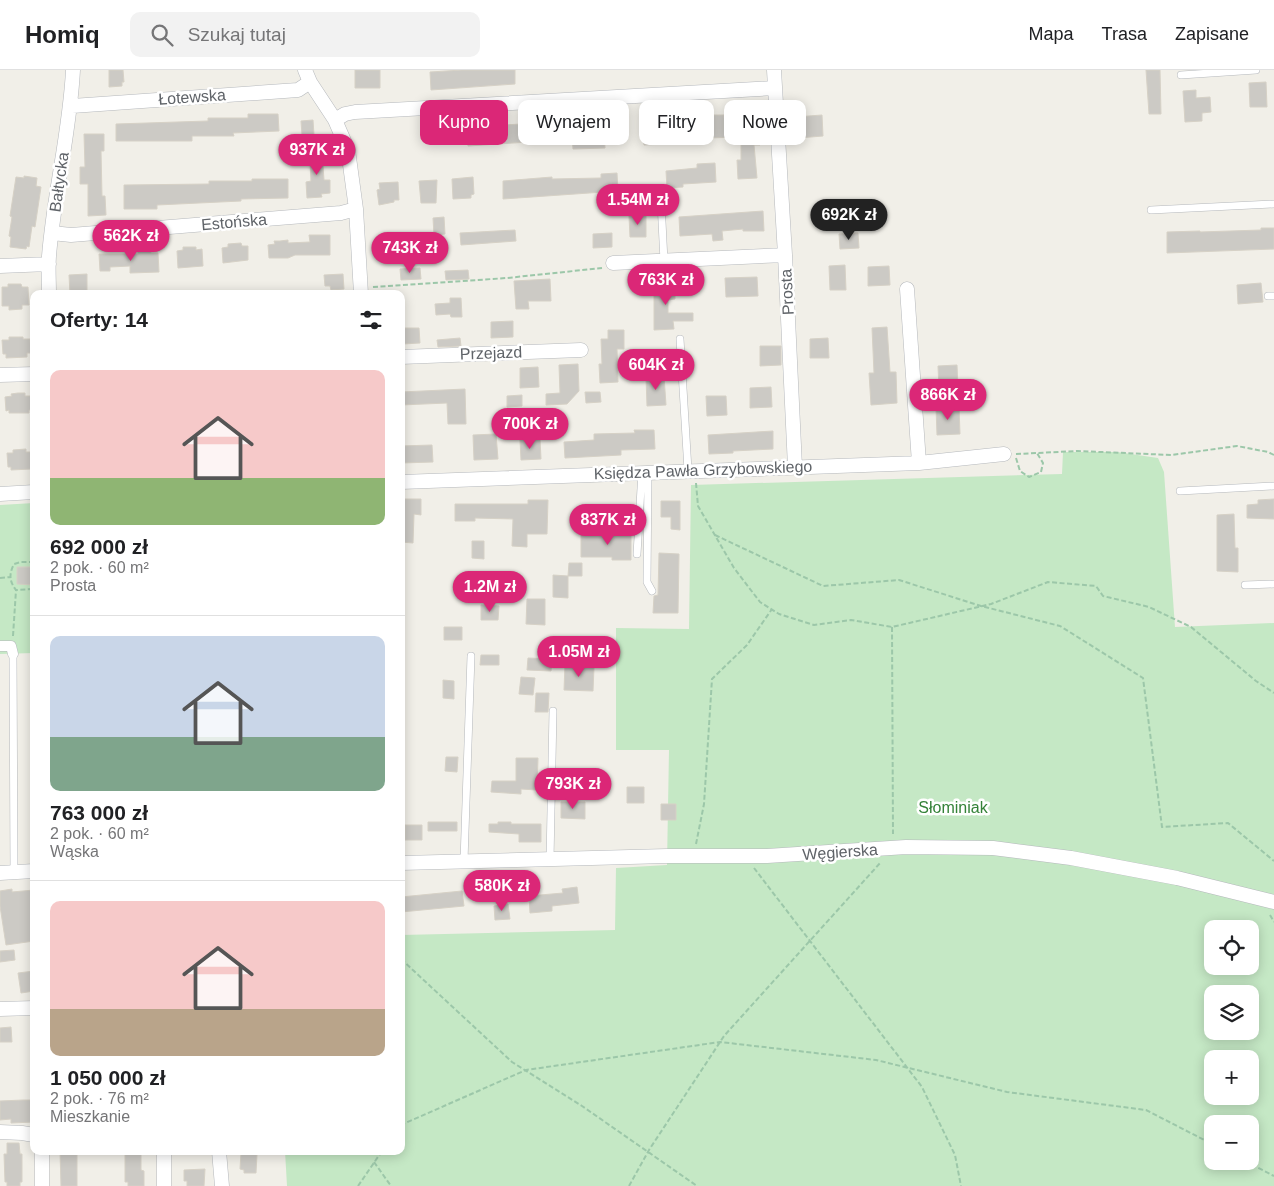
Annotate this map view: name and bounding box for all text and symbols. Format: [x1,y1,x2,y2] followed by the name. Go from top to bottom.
[130,12,480,57] search box
[25,21,100,48] text: Homiq
[148,21,176,49] icon: search
[188,24,286,45] text: Szukaj tutaj
[1029,24,1074,44] text: Mapa
[1102,24,1147,44] text: Trasa
[1175,24,1249,44] text: Zapisane
[158,86,226,108] street label: Łotewska
[420,100,508,145] chip: Kupno
[518,100,629,145] chip: Wynajem
[639,100,714,145] chip: Filtry
[724,100,806,145] chip: Nowe
[271,134,363,176] pin: 937K zł
[289,141,345,158] text: 937K zł
[46,151,72,213] street label: Bałtycka
[586,184,690,226] pin: 1.54M zł
[607,191,669,208] text: 1.54M zł
[803,198,895,241] pin: 692K zł
[821,206,877,223] text: 692K zł
[200,211,268,233] street label: Estońska
[85,220,177,262] pin: 562K zł
[103,227,159,244] text: 562K zł
[364,232,456,274] pin: 743K zł
[382,239,438,256] text: 743K zł
[620,264,712,306] pin: 763K zł
[777,268,797,316] street label: Prosta
[638,271,694,288] text: 763K zł
[357,306,385,334] icon: filters
[50,308,148,331] text: Oferty: 14
[460,343,522,363] street label: Przejazd
[610,348,702,391] pin: 604K zł
[628,356,684,373] text: 604K zł
[902,378,994,421] pin: 866K zł
[920,386,976,403] text: 866K zł
[173,403,263,493] icon: home
[484,408,576,450] pin: 700K zł
[502,415,558,432] text: 700K zł
[593,458,813,482] street label: Księdza Pawła Grzybowskiego
[562,504,654,546] pin: 837K zł
[580,511,636,528] text: 837K zł
[50,535,148,558] text: 692 000 zł
[50,559,149,576] text: 2 pok. · 60 m²
[444,570,536,613] pin: 1.2M zł
[50,577,96,594] text: Prosta
[464,578,516,595] text: 1.2M zł
[527,636,631,678] pin: 1.05M zł
[548,643,610,660] text: 1.05M zł
[173,668,263,758] icon: home
[527,768,619,810] pin: 793K zł
[545,775,601,792] text: 793K zł
[918,799,989,816] park label: Słominiak
[50,801,148,824] text: 763 000 zł
[50,825,149,842] text: 2 pok. · 60 m²
[802,841,878,863] street label: Węgierska
[50,843,99,860] text: Wąska
[456,870,548,912] pin: 580K zł
[474,877,530,894] text: 580K zł
[1204,920,1259,1170] map controls
[1204,920,1259,975] button: locate
[173,933,263,1023] icon: home
[1204,985,1259,1040] button: layers
[1204,1050,1259,1105] button: +
[50,1066,166,1089] text: 1 050 000 zł
[50,1090,149,1107] text: 2 pok. · 76 m²
[50,1108,130,1125] text: Mieszkanie
[1204,1115,1259,1170] button: −

